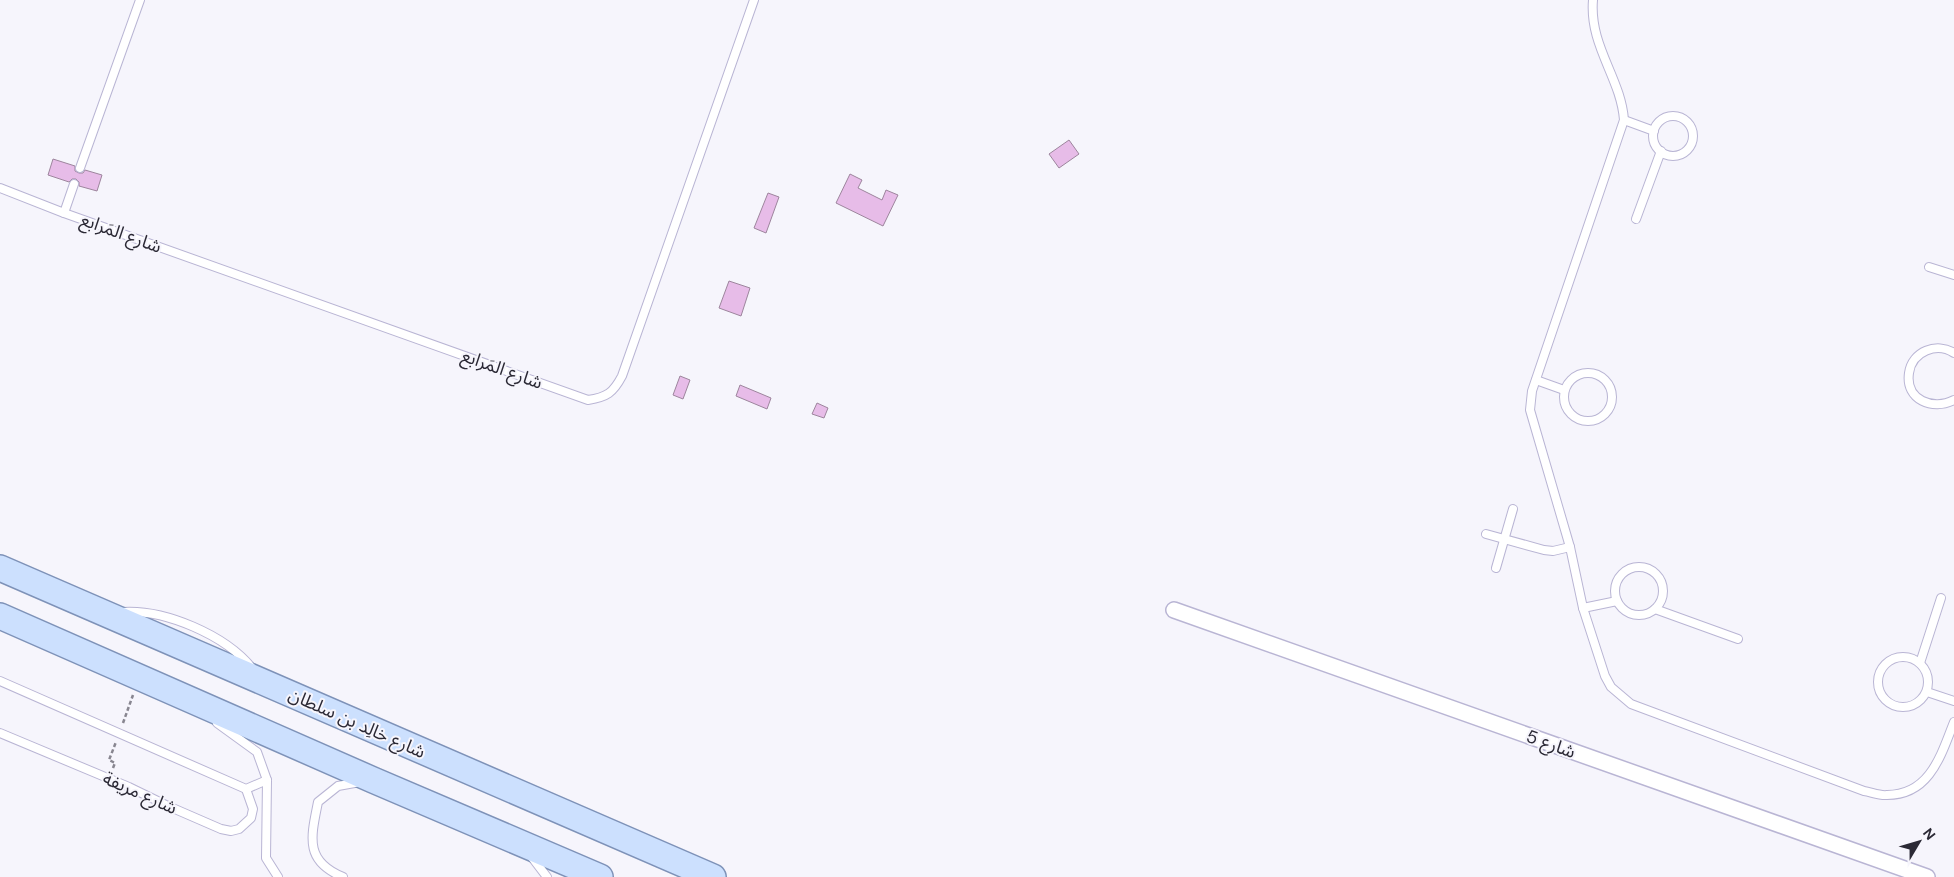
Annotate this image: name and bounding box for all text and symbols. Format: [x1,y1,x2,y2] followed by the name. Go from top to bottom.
[76,207,165,261] street label: شارع المَرابع
[457,343,546,397] street label: شارع المَرابع
[284,682,429,766] street label: شارع خالِد بن سلطان
[1522,724,1579,766] street label: شارع 5
[98,766,181,822] street label: شارع مريفة
[1894,817,1944,867] north arrow
[1919,824,1939,844] text: N

